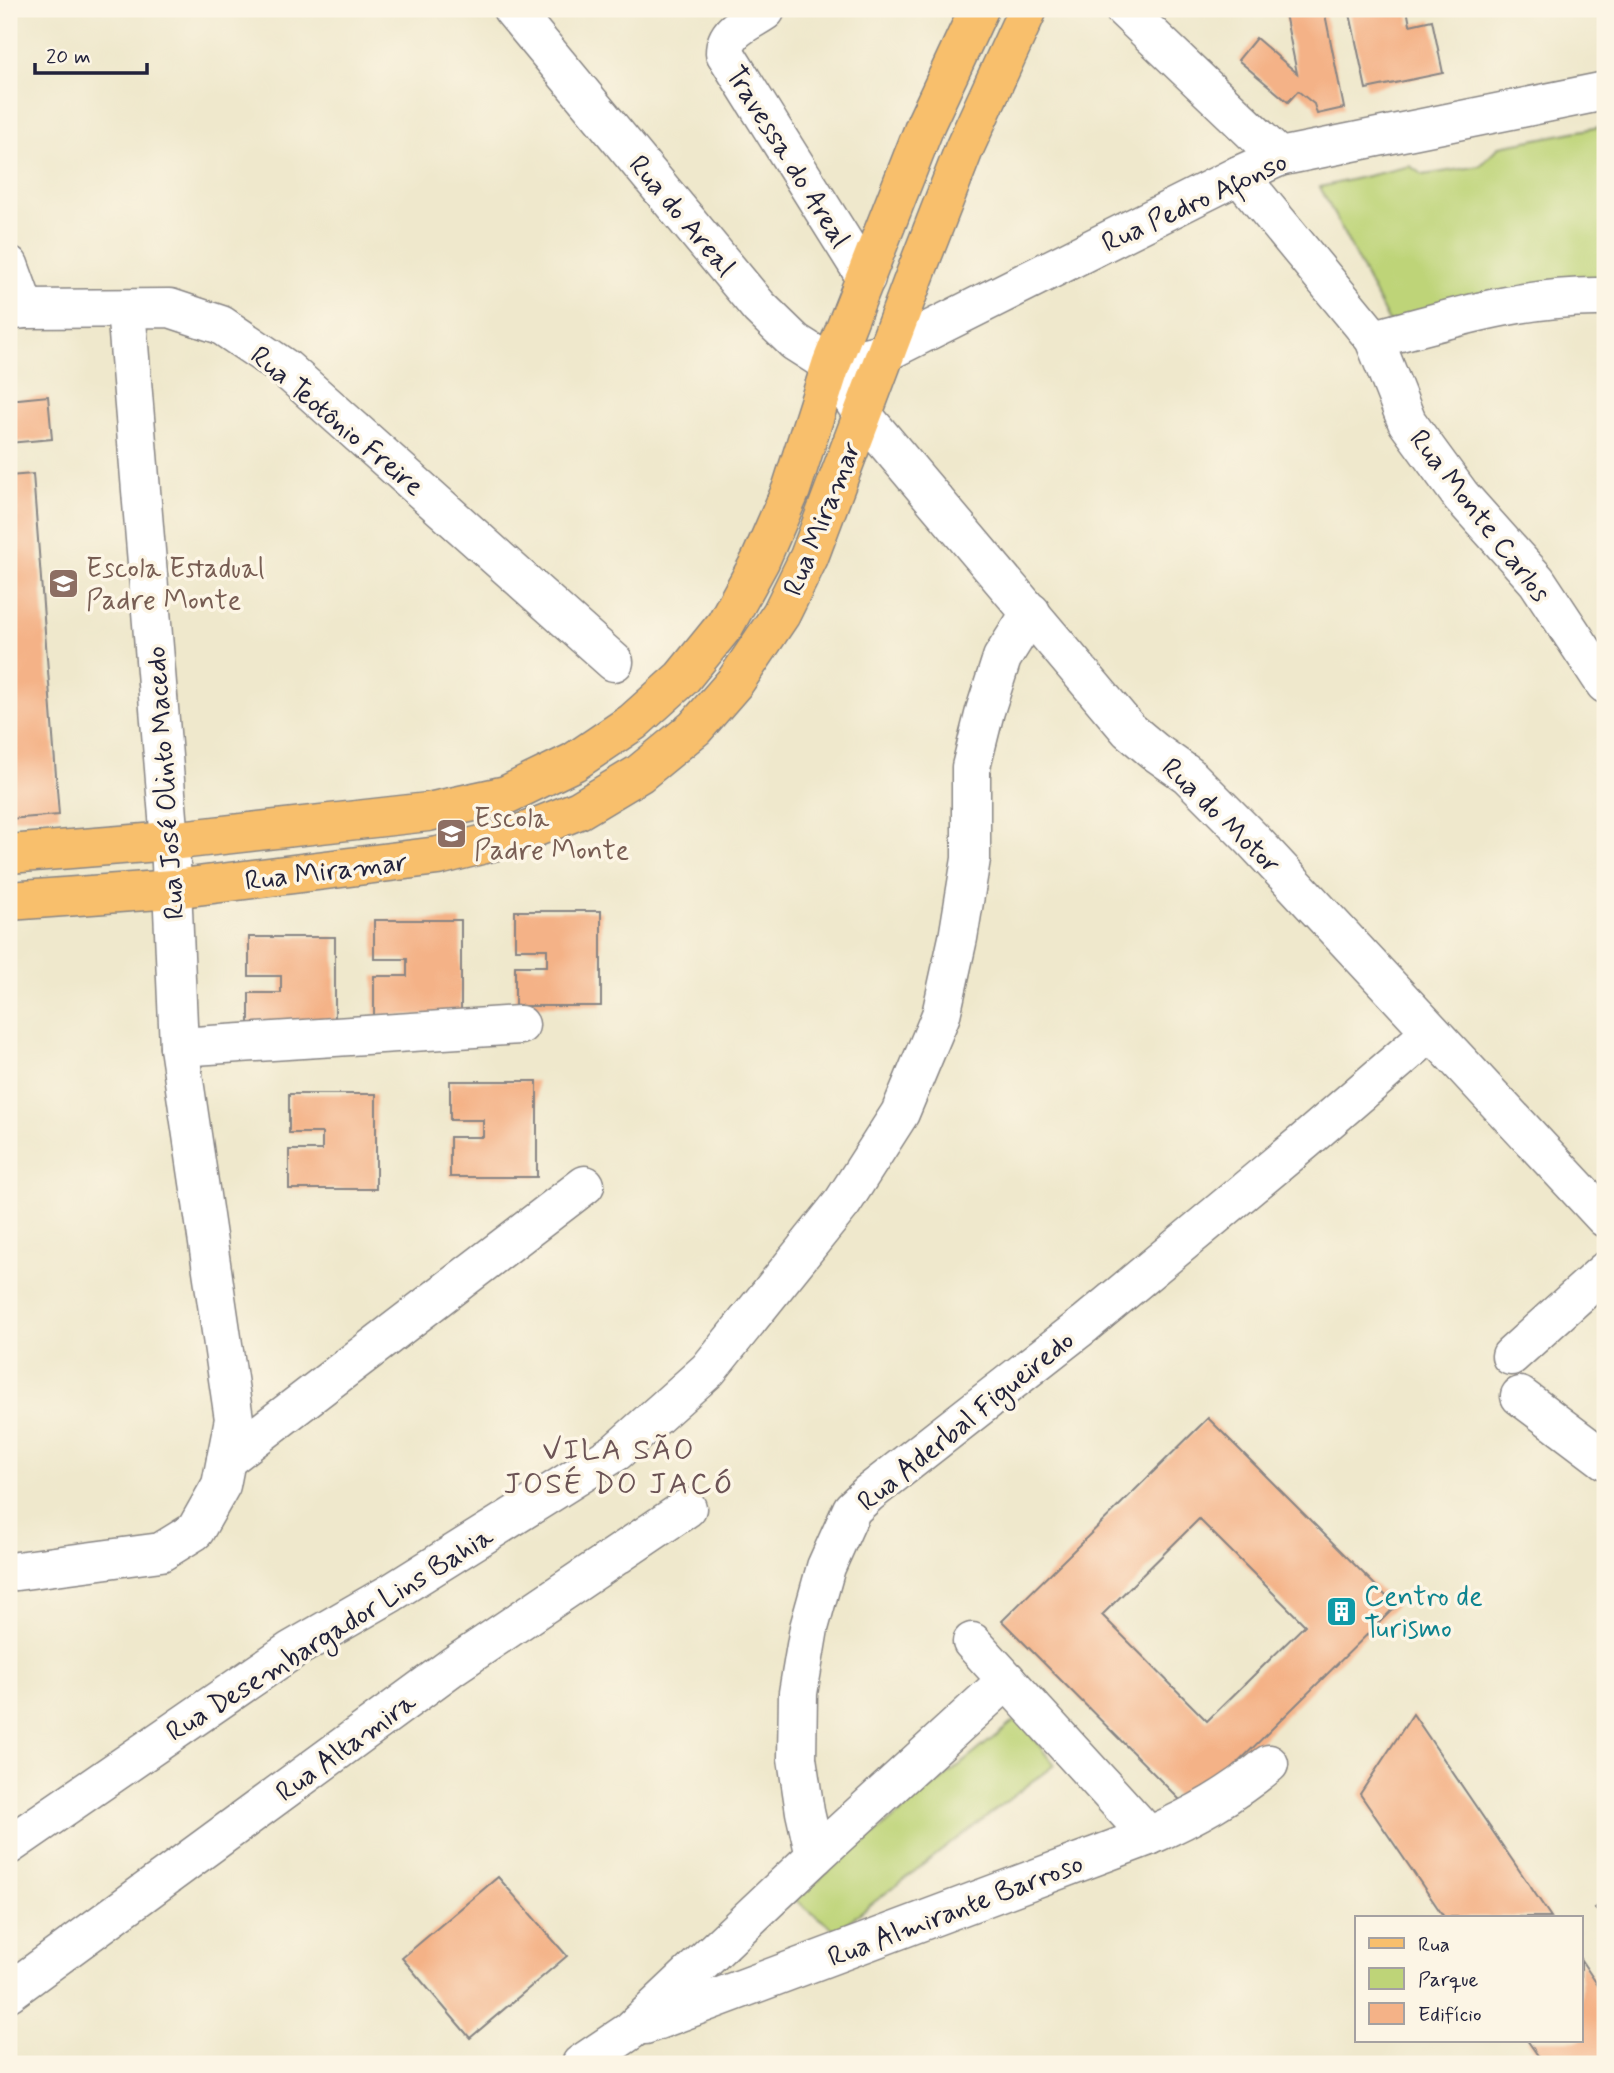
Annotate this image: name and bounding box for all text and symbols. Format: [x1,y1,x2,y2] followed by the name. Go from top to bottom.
[35,32,147,76] scale bar
[46,43,91,71] text: 20 m
[716,59,858,255] street label: Travessa do Areal
[1096,144,1295,264] street label: Rua Pedro Afonso
[619,148,743,285] street label: Rua do Areal
[242,338,431,506] street label: Rua Teotônio Freire
[1400,423,1558,610] street label: Rua Monte Carlos
[776,436,871,602] street label: Rua Miramar
[86,551,265,620] place label: Escola Estadual Padre Monte
[46,566,80,600] school or university icon: Escola Estadual Padre Monte
[138,645,195,921] street label: Rua José Olinto Macedo
[1153,751,1288,883] street label: Rua do Motor
[474,801,629,870] place label: Escola Padre Monte
[434,816,468,850] school or university icon: Escola Padre Monte
[243,844,410,901] street label: Rua Miramar
[850,1323,1084,1522] street label: Rua Aderbal Figueiredo
[504,1431,734,1504] district label: VILA SÃO JOSÉ DO JACÓ
[160,1519,502,1753] street label: Rua Desembargador Lins Bahia
[1364,1579,1483,1648] place label: Centro de Turismo
[1324,1594,1358,1628] building icon: Centro de Turismo
[269,1684,424,1811] street label: Rua Altamira
[823,1846,1089,1977] street label: Rua Almirante Barroso
[1355,1916,1582,2042] legend
[1418,1931,1450,1959] text: Rua
[1418,1966,1479,1994] text: Parque
[1418,2001,1482,2029] text: Edifício

